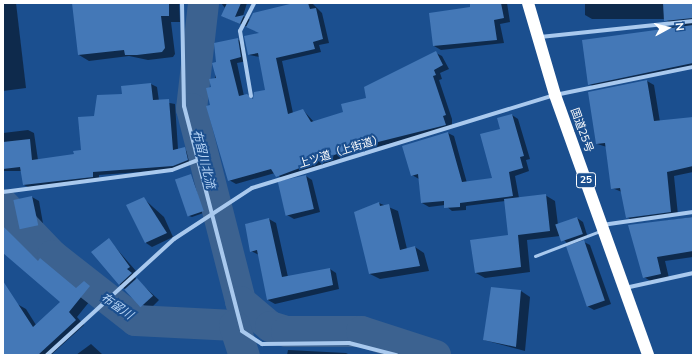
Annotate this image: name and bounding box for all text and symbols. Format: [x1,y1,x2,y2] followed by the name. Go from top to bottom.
[648,8,688,48] north arrow
[672,22,687,32] text: N
[568,106,596,154] street label: 国道25号
[190,128,218,190] water label: 布留川北流
[297,132,385,170] street label: 上ツ道（上街道）
[576,172,596,188] road number: 25
[98,290,136,322] water label: 布留川

